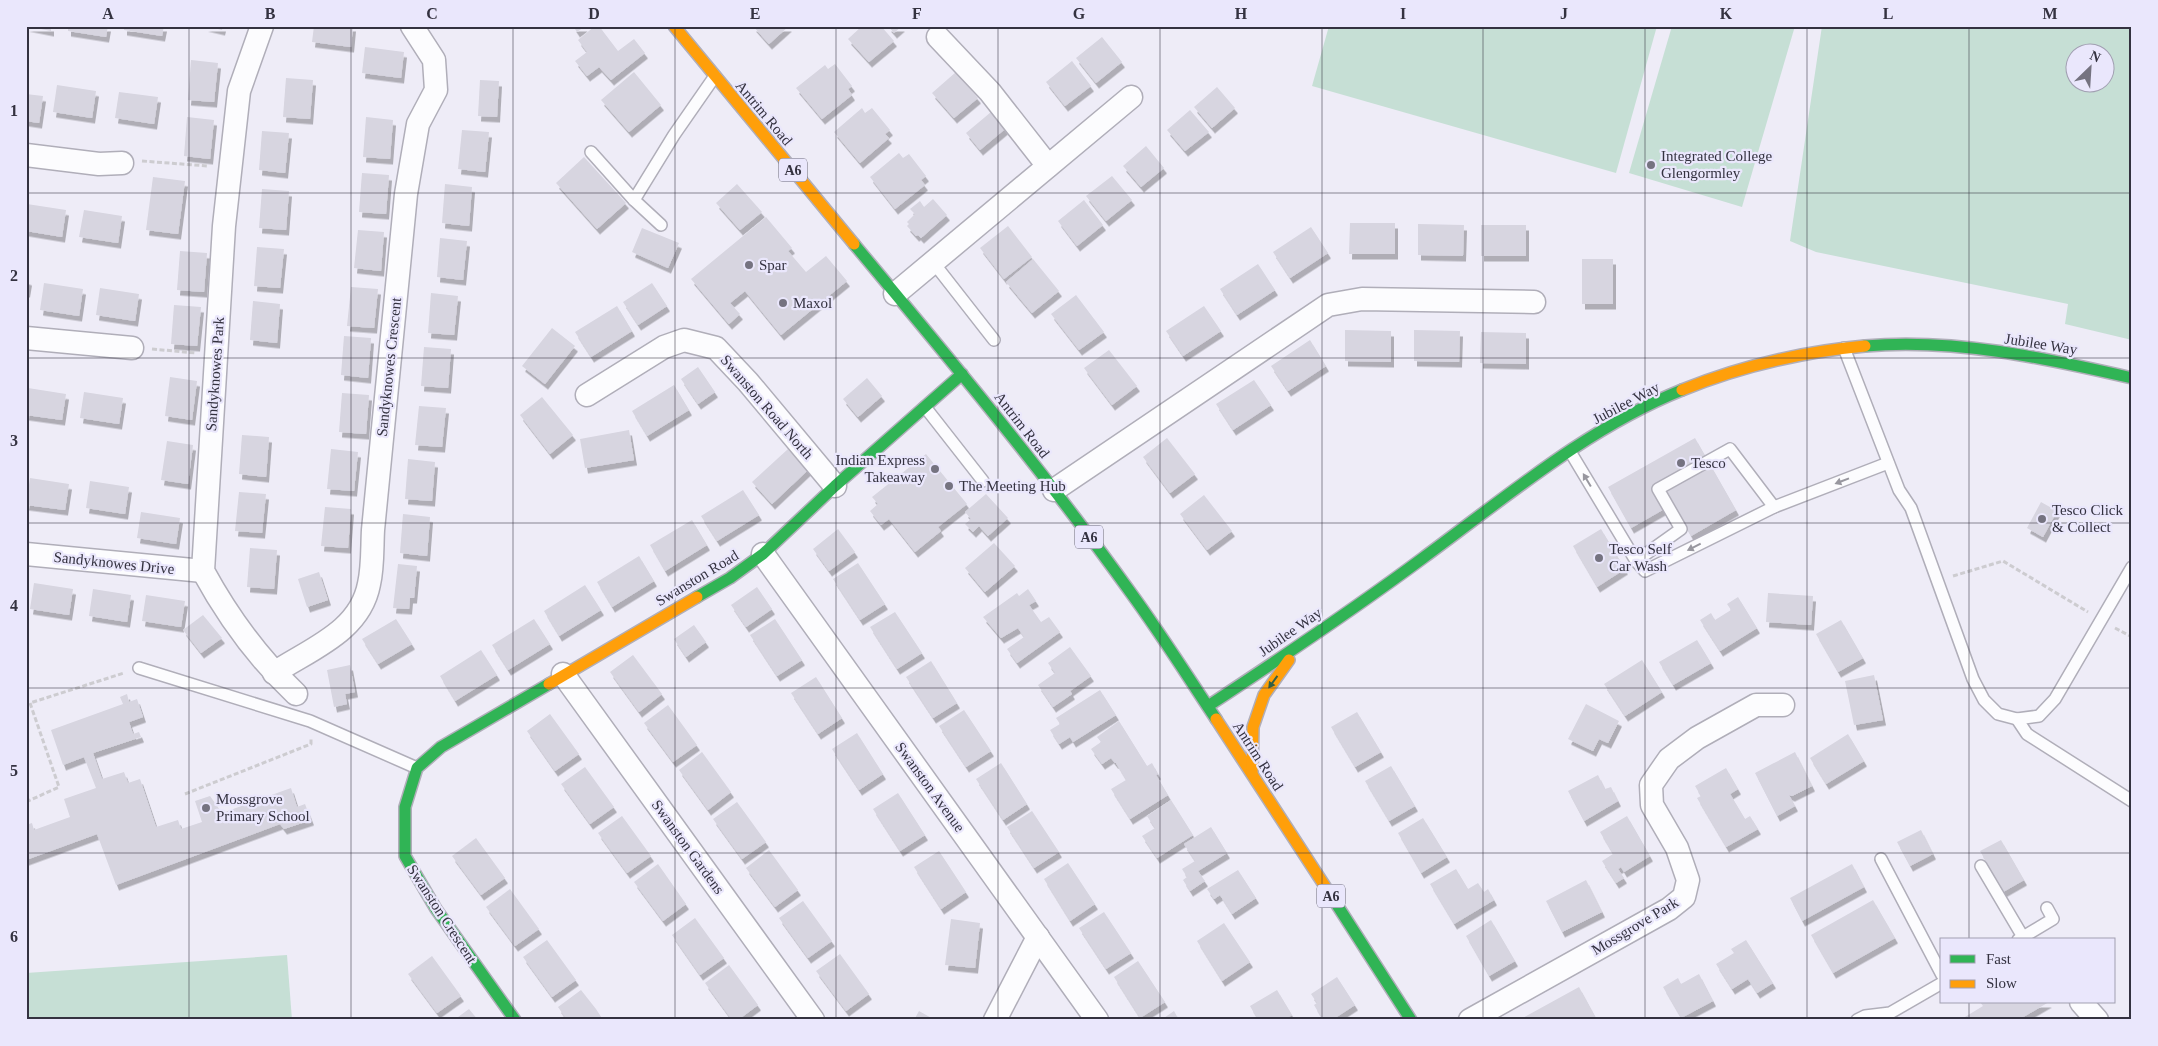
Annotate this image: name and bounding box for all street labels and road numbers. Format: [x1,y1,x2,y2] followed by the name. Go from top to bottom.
[733,78,796,149] street label: Antrim Road
[779,158,807,182] road number: A6
[374,296,404,437] street label: Sandyknowes Crescent
[203,316,227,432] street label: Sandyknowes Park
[2004,330,2079,358] street label: Jubilee Way
[717,352,817,463] street label: Swanston Road North
[1590,379,1662,427] street label: Jubilee Way
[991,389,1053,461] street label: Antrim Road
[1075,526,1103,548] road number: A6
[653,547,742,609] street label: Swanston Road
[53,549,175,577] street label: Sandyknowes Drive
[1255,604,1325,660] street label: Jubilee Way
[1230,719,1286,794] street label: Antrim Road
[892,739,968,835] street label: Swanston Avenue
[649,797,728,897] street label: Swanston Gardens
[404,862,480,967] street label: Swanston Crescent
[1317,884,1345,908] road number: A6
[1589,894,1682,958] street label: Mossgrove Park

